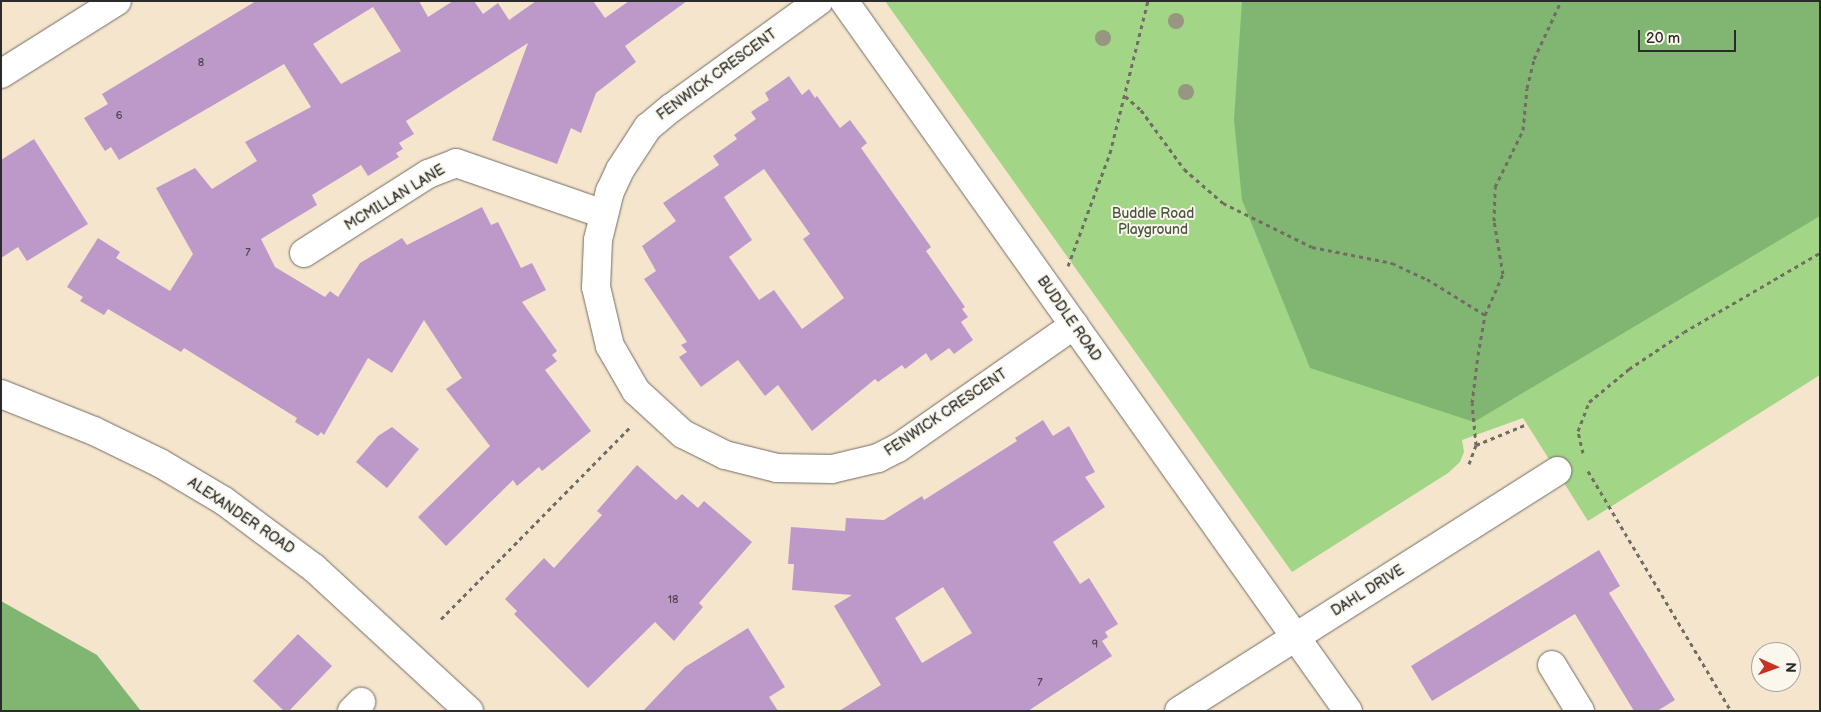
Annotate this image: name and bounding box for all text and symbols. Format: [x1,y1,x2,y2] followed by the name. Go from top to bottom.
[1641,20,1738,52] scale bar
[654,26,780,124] street label: FENWICK CRESCENT
[1646,29,1680,48] text: 20 m
[198,56,204,70] house number: 8
[116,109,122,123] house number: 6
[342,161,448,235] street label: MCMILLAN LANE
[1112,206,1194,238] park label: Buddle Road Playground
[245,246,251,260] house number: 7
[1033,273,1105,365] street label: BUDDLE ROAD
[882,366,1010,460] street label: FENWICK CRESCENT
[185,474,297,558] street label: ALEXANDER ROAD
[1328,562,1408,620] street label: DAHL DRIVE
[668,593,678,607] house number: 18
[1092,638,1098,652] house number: 9
[1751,642,1801,692] north arrow
[1782,662,1799,673] text: N
[1037,676,1043,690] house number: 7

